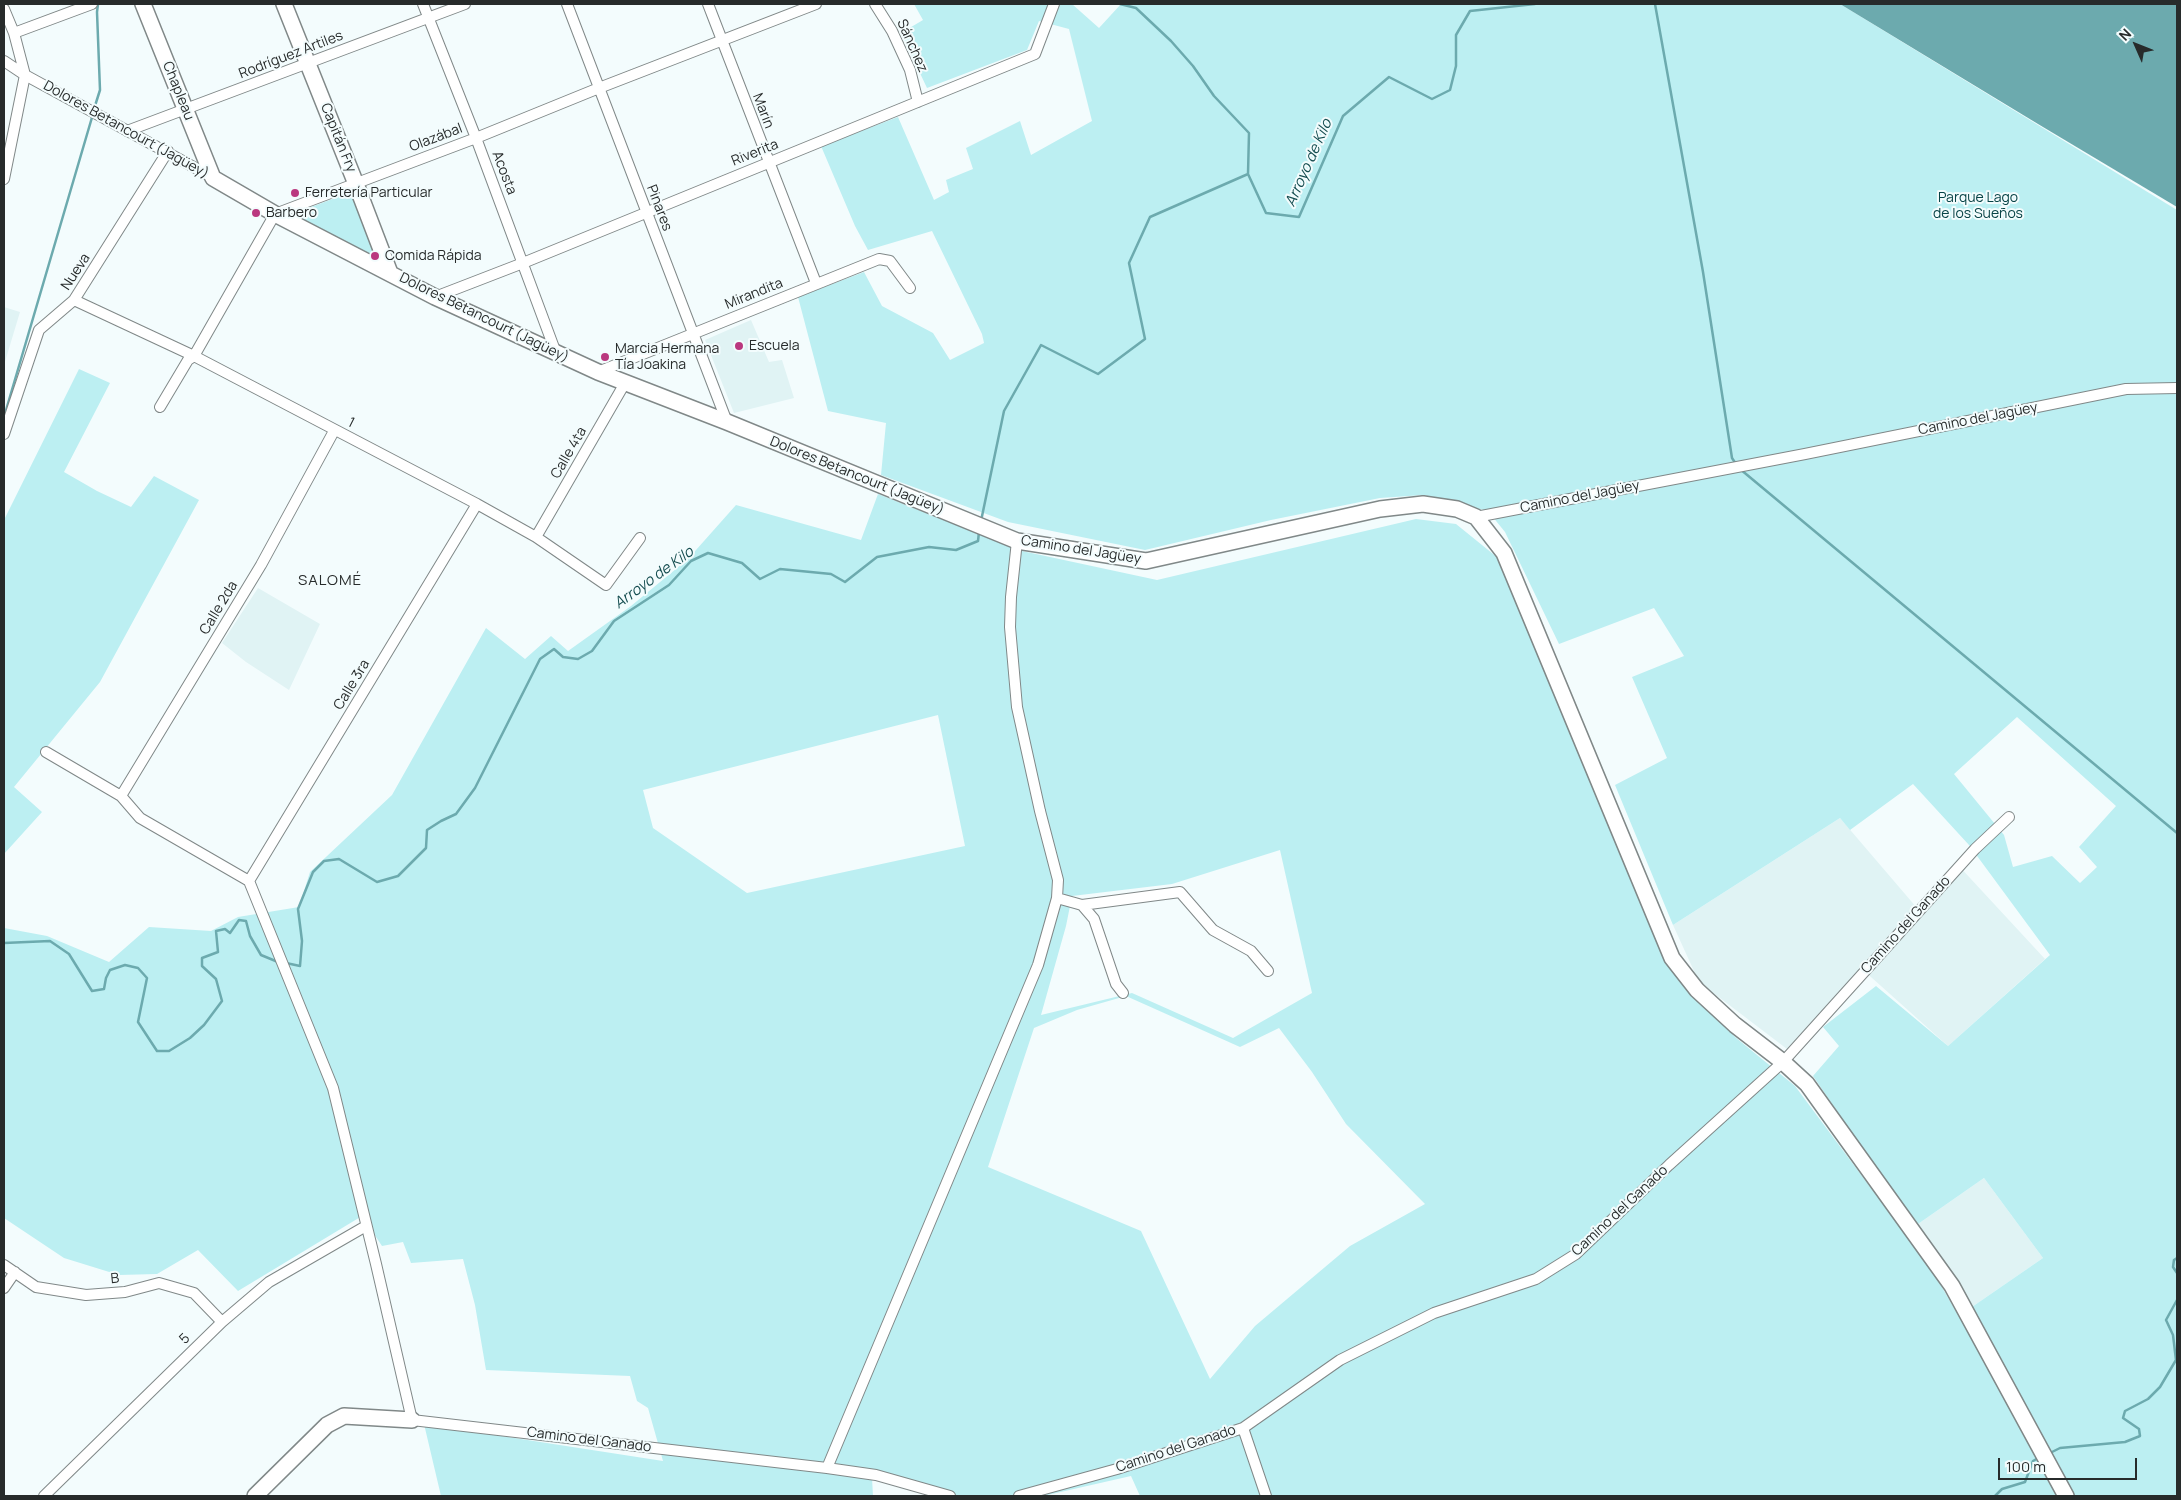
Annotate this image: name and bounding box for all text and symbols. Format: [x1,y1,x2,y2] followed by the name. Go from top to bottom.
[893,17,931,75] street label: Sánchez
[2111,20,2161,70] north arrow
[2115,24,2135,44] text: N
[236,27,346,83] street label: Rodríguez Artiles
[159,59,197,123] street label: Chapleau
[40,77,212,183] street label: Dolores Betancourt (Jagüey)
[749,91,777,131] street label: Marín
[316,101,360,175] street label: Capitán Fry
[1282,117,1336,209] water label: Arroyo de Kilo
[407,120,465,156] street label: Olazábal
[729,136,781,170] street label: Riverita
[488,149,520,197] street label: Acosta
[643,182,675,234] street label: Pinares
[305,185,433,201] place label: Ferretería Particular
[289,187,301,199] marker: Ferretería Particular
[1933,190,2023,222] park label: Parque Lago de los Sueños
[266,205,317,221] place label: Barbero
[250,207,262,219] marker: Barbero
[385,248,482,264] place label: Comida Rápida
[369,250,381,262] marker: Comida Rápida
[58,251,94,293] street label: Nueva
[396,270,572,366] street label: Dolores Betancourt (Jagüey)
[723,275,785,313] street label: Mirandita
[749,338,800,354] place label: Escuela
[733,340,745,352] marker: Escuela
[615,341,719,374] place label: Marcia Hermana Tía Joakina
[599,351,611,363] marker: Marcia Hermana Tía Joakina
[1917,399,2039,439] street label: Camino del Jagüey
[345,414,357,432] street label: 1
[547,424,591,482] street label: Calle 4ta
[767,433,947,519] street label: Dolores Betancourt (Jagüey)
[1519,477,1641,517] street label: Camino del Jagüey
[1020,532,1142,568] street label: Camino del Jagüey
[611,543,697,613] water label: Arroyo de Kilo
[297,572,363,590] district label: SALOMÉ
[197,578,241,638] street label: Calle 2da
[330,657,374,713] street label: Calle 3ra
[1858,873,1954,977] street label: Camino del Ganado
[1569,1162,1671,1260] street label: Camino del Ganado
[110,1270,120,1288] street label: B
[176,1330,194,1348] street label: 5
[1114,1422,1238,1476] street label: Camino del Ganado
[526,1424,652,1456] street label: Camino del Ganado
[2001,1448,2140,1480] scale bar
[2006,1456,2046,1477] text: 100 m

